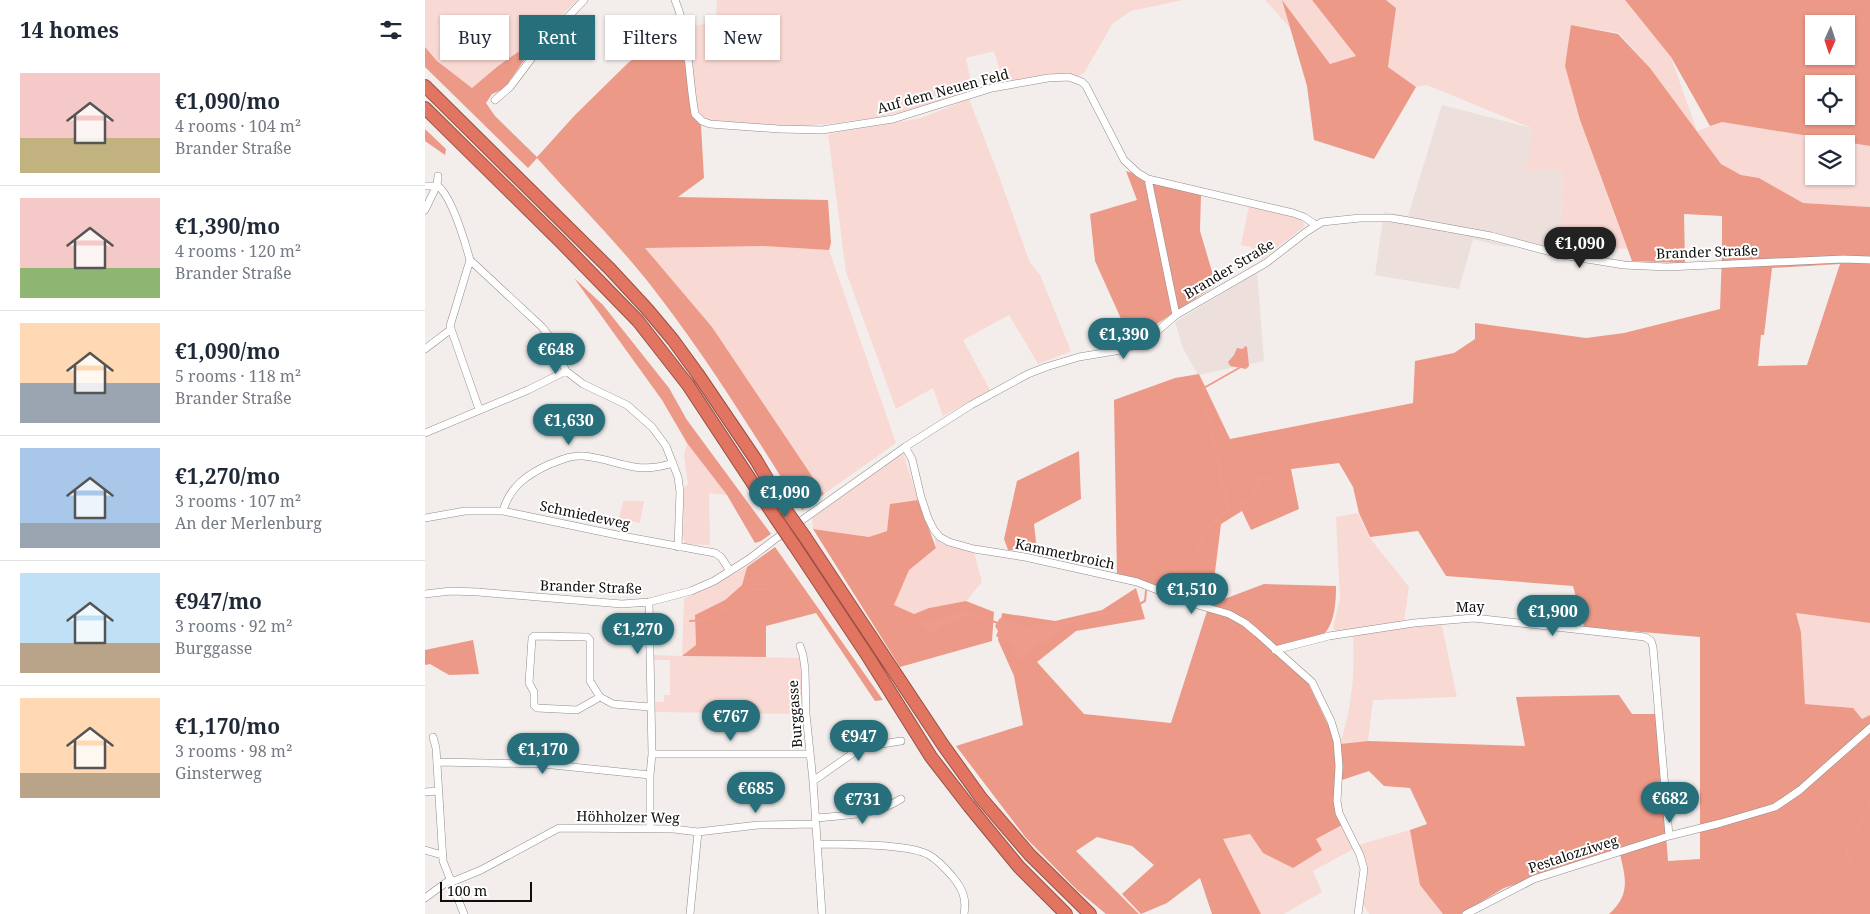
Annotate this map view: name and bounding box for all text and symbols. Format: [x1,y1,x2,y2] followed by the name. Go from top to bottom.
[440,15,509,60] chip: Buy
[519,15,595,60] chip: Rent
[605,15,695,60] chip: Filters
[705,15,780,60] chip: New
[1805,15,1855,65] north arrow
[1805,15,1855,185] map controls
[20,16,119,44] text: 14 homes
[377,16,405,44] icon: filters
[875,64,1011,117] street label: Auf dem Neuen Feld
[1805,75,1855,125] button: locate
[175,87,280,115] text: €1,090/mo
[60,93,120,153] icon: home
[175,115,301,137] text: 4 rooms · 104 m²
[1805,135,1855,185] button: layers
[175,137,292,159] text: Brander Straße
[175,212,280,240] text: €1,390/mo
[60,218,120,278] icon: home
[1539,226,1621,269] pin: €1,090
[1555,232,1605,254] text: €1,090
[1180,234,1277,303] street label: Brander Straße
[175,240,301,262] text: 4 rooms · 120 m²
[1656,240,1758,263] street label: Brander Straße
[175,262,292,284] text: Brander Straße
[1083,318,1165,360] pin: €1,390
[1099,323,1149,345] text: €1,390
[526,332,586,375] pin: €648
[175,337,280,365] text: €1,090/mo
[538,338,574,360] text: €648
[60,343,120,403] icon: home
[175,365,301,387] text: 5 rooms · 118 m²
[175,387,292,409] text: Brander Straße
[528,404,610,446] pin: €1,630
[544,409,594,431] text: €1,630
[175,462,280,490] text: €1,270/mo
[60,468,120,528] icon: home
[744,476,826,518] pin: €1,090
[760,481,810,503] text: €1,090
[175,490,301,512] text: 3 rooms · 107 m²
[538,496,632,533] street label: Schmiedeweg
[175,512,322,534] text: An der Merlenburg
[1013,534,1117,573] street label: Kammerbroich
[1151,572,1233,615] pin: €1,510
[540,575,642,598] street label: Brander Straße
[1167,578,1217,600] text: €1,510
[175,587,262,615] text: €947/mo
[60,593,120,653] icon: home
[1512,594,1594,637] pin: €1,900
[1456,597,1484,616] street label: May
[1528,600,1578,622] text: €1,900
[597,612,679,655] pin: €1,270
[175,615,292,637] text: 3 rooms · 92 m²
[613,618,663,640] text: €1,270
[175,637,252,659] text: Burggasse
[783,680,806,748] street label: Burggasse
[701,700,761,742] pin: €767
[713,705,749,727] text: €767
[175,712,280,740] text: €1,170/mo
[60,718,120,778] icon: home
[829,720,889,762] pin: €947
[841,725,877,747] text: €947
[502,732,584,775] pin: €1,170
[518,738,568,760] text: €1,170
[175,740,292,762] text: 3 rooms · 98 m²
[175,762,262,784] text: Ginsterweg
[726,772,786,814] pin: €685
[738,777,774,799] text: €685
[833,782,893,825] pin: €731
[1640,782,1700,824] pin: €682
[1652,787,1688,809] text: €682
[845,788,881,810] text: €731
[576,806,680,827] street label: Höhholzer Weg
[1526,830,1621,877] street label: Pestalozziweg
[440,879,533,902] scale bar
[447,881,487,900] text: 100 m

